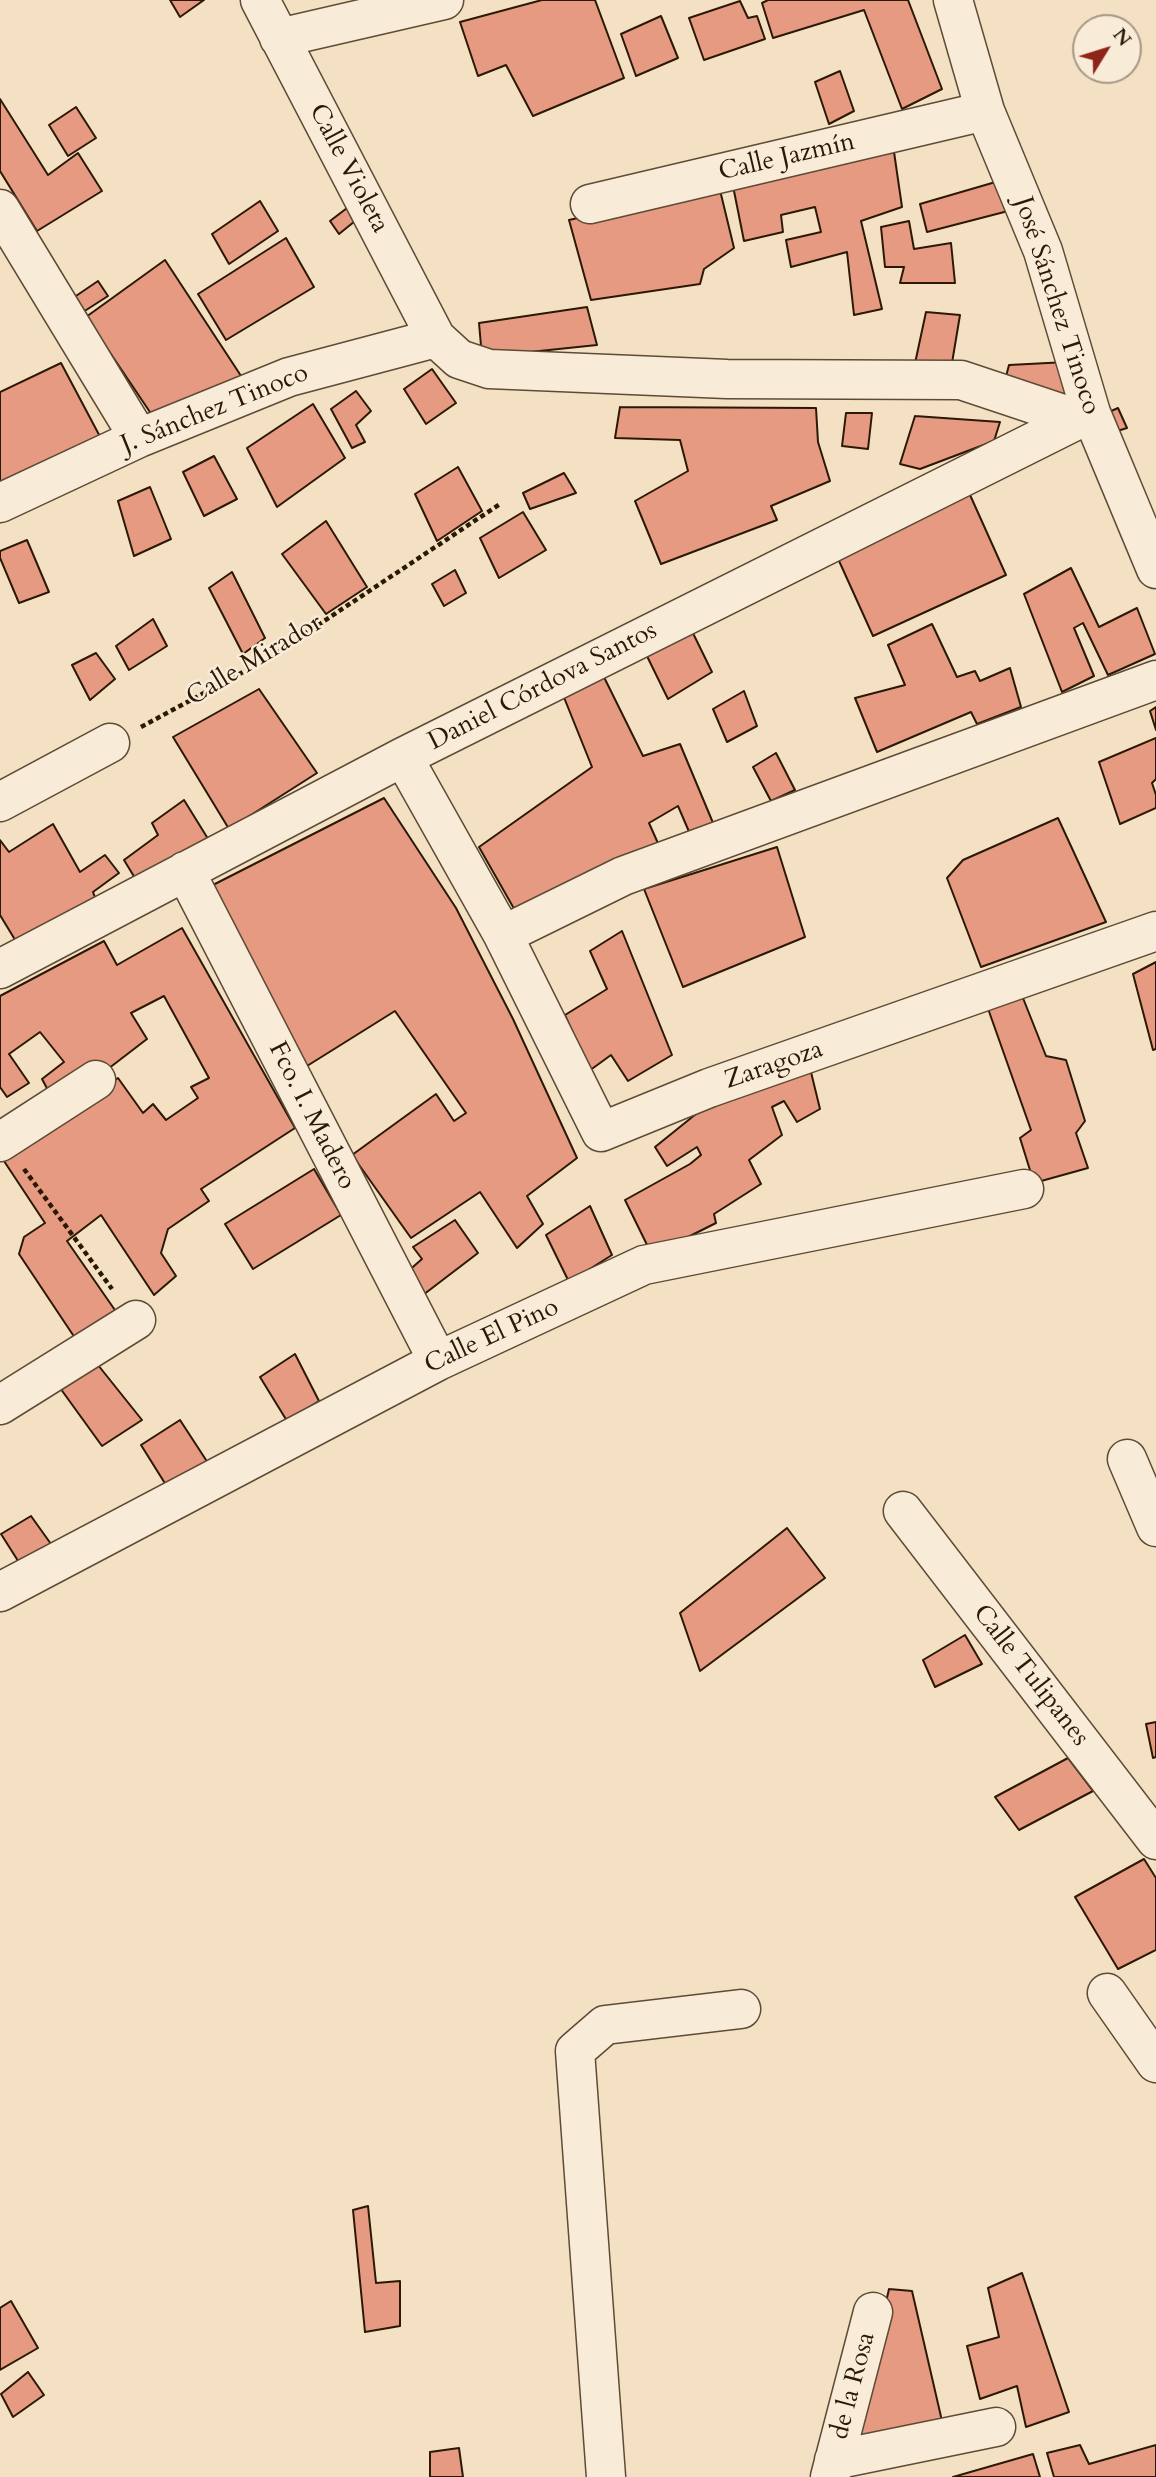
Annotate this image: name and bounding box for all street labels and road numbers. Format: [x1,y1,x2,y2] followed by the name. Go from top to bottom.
[301,99,395,239] street label: Calle Violeta
[716,127,858,189] street label: Calle Jazmín
[1006,193,1106,419] street label: José Sánchez Tinoco
[117,358,313,462] street label: J. Sánchez Tinoco
[181,608,329,714] street label: Calle Mirador
[423,616,663,758] street label: Daniel Córdova Santos
[721,1035,827,1097] street label: Zaragoza
[260,1037,362,1195] street label: Fco. I. Madero
[420,1292,564,1382] street label: Calle El Pino
[965,1599,1095,1753] street label: Calle Tulipanes
[825,2329,883,2443] street label: de la Rosa

